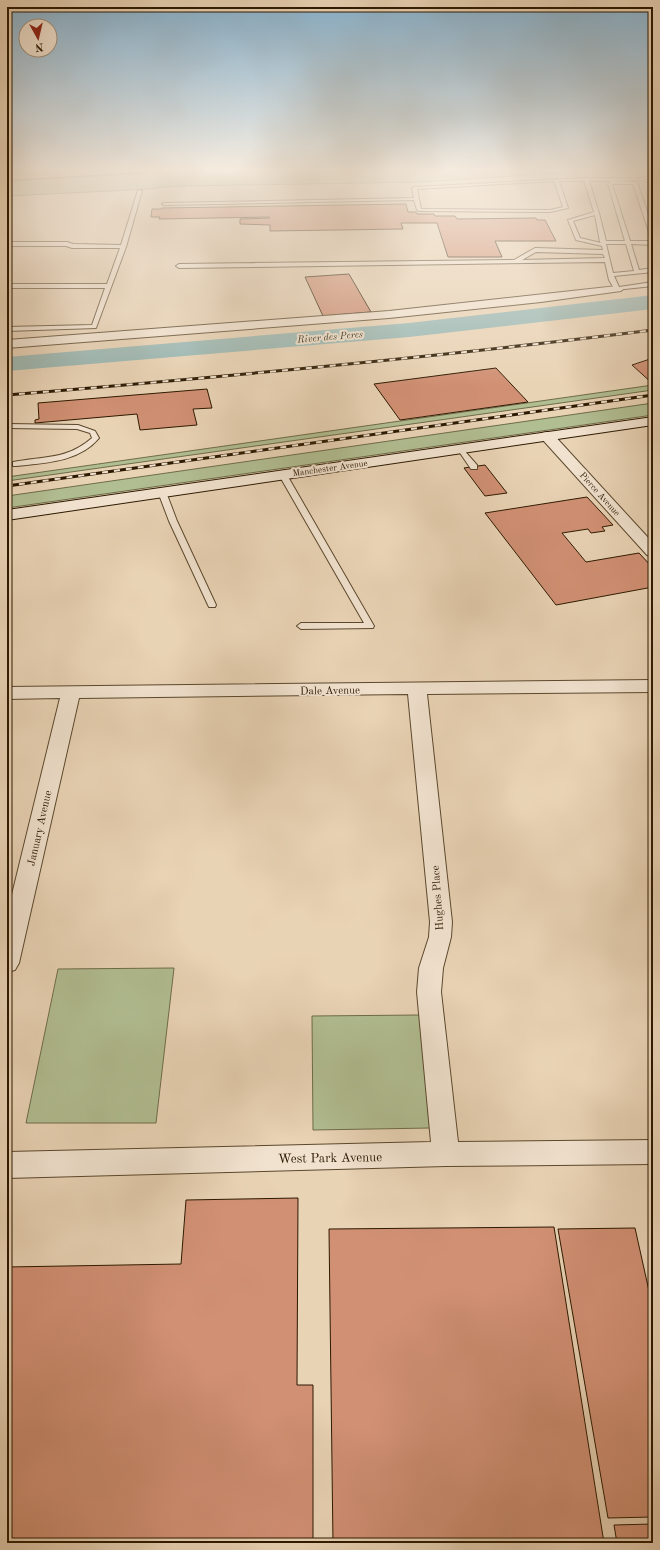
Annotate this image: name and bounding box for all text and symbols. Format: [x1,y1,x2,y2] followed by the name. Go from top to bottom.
[18,18,58,58] north arrow
[34,40,44,53] text: N
[296,329,363,345] water label: River des Peres
[292,459,368,478] street label: Manchester Avenue
[578,471,622,518] street label: Pierce Avenue
[300,685,360,698] street label: Dale Avenue
[26,790,54,867] street label: January Avenue
[431,865,446,931] street label: Hughes Place
[278,1151,382,1166] street label: West Park Avenue

